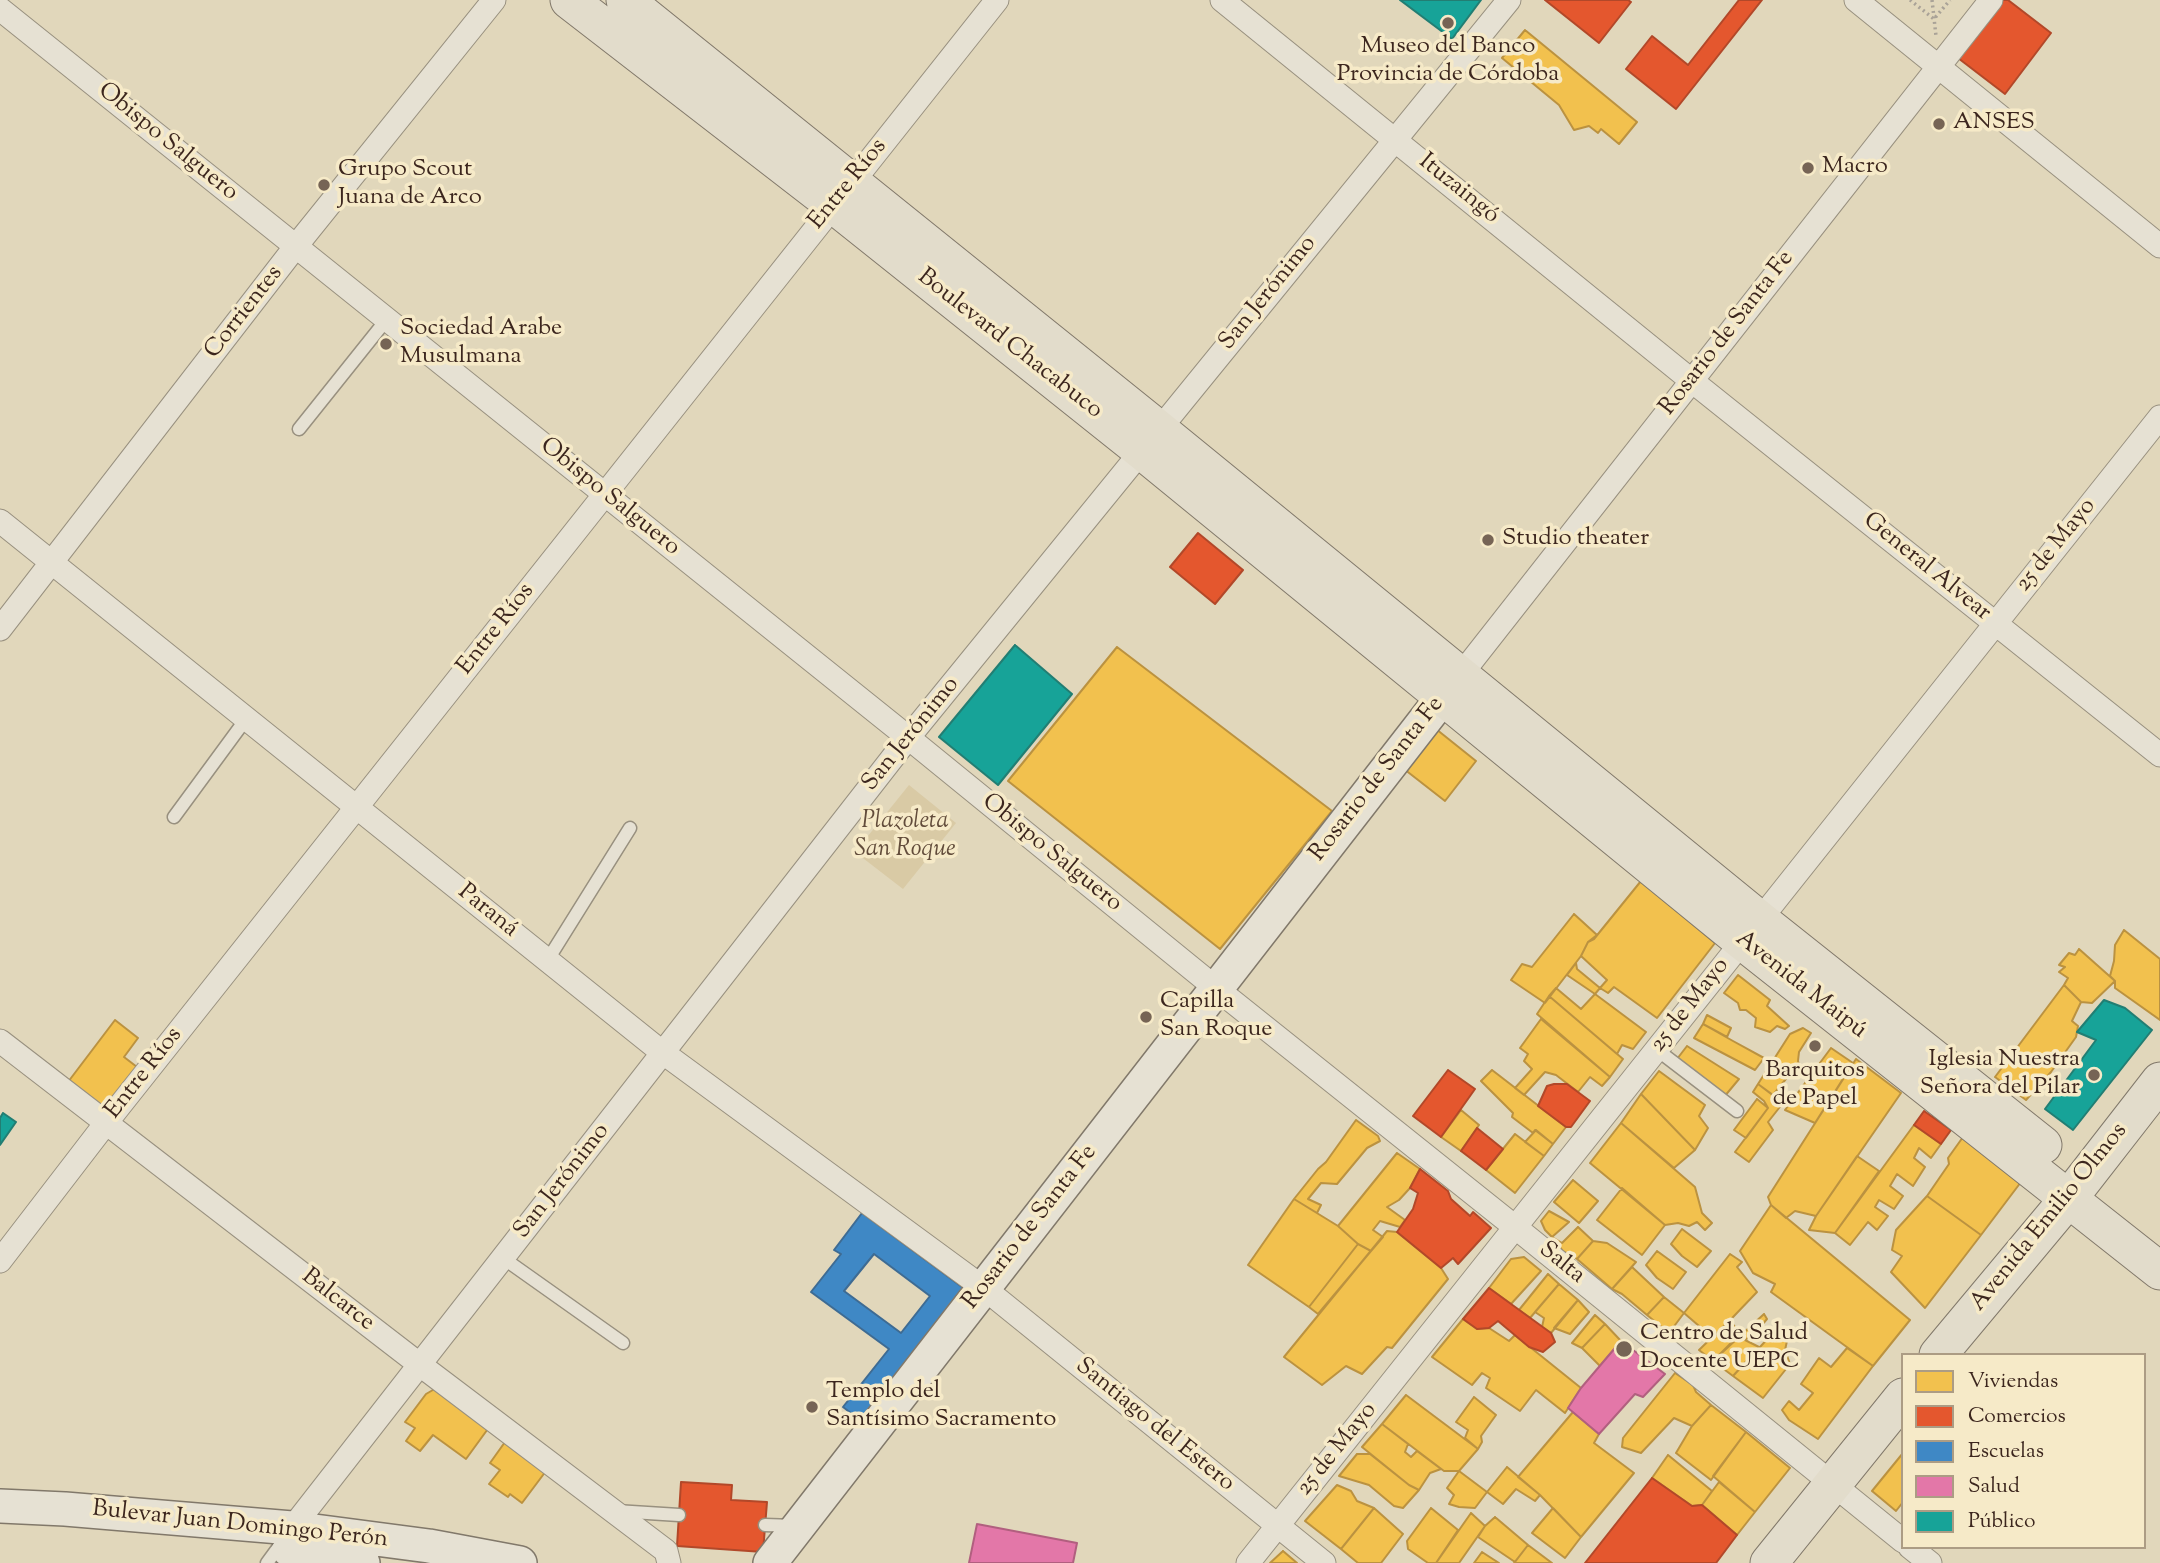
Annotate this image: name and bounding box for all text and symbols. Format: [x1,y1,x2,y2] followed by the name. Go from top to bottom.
[1440,15,1456,31] marker: Museo del Banco Provincia de Córdoba
[1337,34,1559,90] place label: Museo del Banco Provincia de Córdoba
[91,78,243,208] street label: Obispo Salguero
[1953,110,2035,138] place label: ANSES
[1931,116,1947,132] marker: ANSES
[804,134,894,236] street label: Entre Ríos
[1412,149,1504,231] street label: Ituzaingó
[1822,154,1888,182] place label: Macro
[338,157,482,213] place label: Grupo Scout Juana de Arco
[1800,160,1816,176] marker: Macro
[316,177,332,193] marker: Grupo Scout Juana de Arco
[1214,231,1324,357] street label: San Jerónimo
[1655,246,1801,422] street label: Rosario de Santa Fe
[200,261,290,365] street label: Corrientes
[911,264,1107,426] street label: Boulevard Chacabuco
[400,316,562,372] place label: Sociedad Arabe Musulmana
[378,336,394,352] marker: Sociedad Arabe Musulmana
[533,433,685,563] street label: Obispo Salguero
[2011,494,2103,598] street label: 25 de Mayo
[1856,508,1996,628] street label: General Alvear
[1502,526,1649,554] place label: Studio theater
[1480,532,1496,548] marker: Studio theater
[452,578,542,682] street label: Entre Ríos
[857,672,967,798] street label: San Jerónimo
[1305,692,1451,868] street label: Rosario de Santa Fe
[975,789,1127,919] street label: Obispo Salguero
[854,809,956,865] park label: Plazoleta San Roque
[451,879,523,945] street label: Paraná
[1729,926,1871,1046] street label: Avenida Maipú
[1645,953,1737,1059] street label: 25 de Mayo
[1160,989,1273,1045] place label: Capilla San Roque
[1138,1009,1154,1025] marker: Capilla San Roque
[100,1022,190,1126] street label: Entre Ríos
[1807,1038,1823,1054] marker: Barquitos de Papel
[1920,1047,2080,1103] place label: Iglesia Nuestra Señora del Pilar
[1765,1058,1865,1114] place label: Barquitos de Papel
[2086,1067,2102,1083] marker: Iglesia Nuestra Señora del Pilar
[509,1118,617,1246] street label: San Jerónimo
[1965,1118,2135,1318] street label: Avenida Emilio Olmos
[958,1140,1104,1316] street label: Rosario de Santa Fe
[1532,1237,1590,1291] street label: Salta
[295,1263,379,1339] street label: Balcarce
[1640,1321,1808,1377] place label: Centro de Salud Docente UEPC
[1614,1339,1634,1359] marker: Centro de Salud Docente UEPC
[1069,1353,1239,1499] street label: Santiago del Estero
[1901,1353,2146,1549] legend
[1968,1367,2058,1397] text: Viviendas
[826,1379,1056,1435] place label: Templo del Santísimo Sacramento
[1292,1398,1384,1502] street label: 25 de Mayo
[804,1399,820,1415] marker: Templo del Santísimo Sacramento
[1968,1402,2066,1432] text: Comercios
[1968,1437,2044,1467] text: Escuelas
[1968,1472,2020,1502] text: Salud
[91,1496,389,1556] street label: Bulevar Juan Domingo Perón
[1968,1507,2036,1537] text: Público

